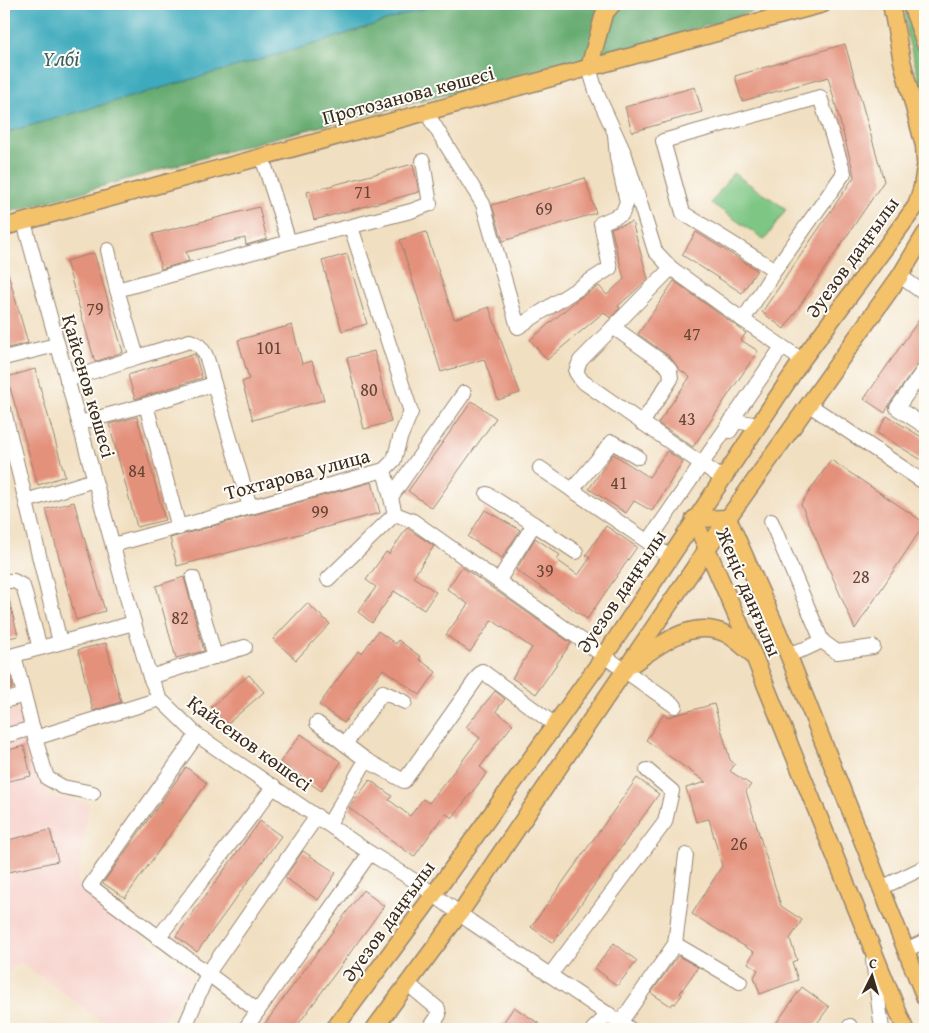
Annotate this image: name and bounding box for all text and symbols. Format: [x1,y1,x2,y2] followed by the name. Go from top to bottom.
[43,43,80,74] water label: Үлбі
[319,57,498,131] street label: Протозанова көшесі
[354,178,372,205] house number: 71
[798,190,905,323] street label: Әуезов даңғылы
[535,195,553,222] house number: 69
[86,295,104,322] house number: 79
[55,311,124,461] street label: Қайсенов көшесі
[683,320,701,347] house number: 47
[256,334,282,361] house number: 101
[360,376,378,403] house number: 80
[678,405,696,432] house number: 43
[221,440,373,507] street label: Тохтарова улица
[128,457,146,484] house number: 84
[610,469,628,496] house number: 41
[311,498,329,525] house number: 99
[709,522,790,661] street label: Жеңіс даңғылы
[568,523,673,658] street label: Әуезов даңғылы
[536,557,554,584] house number: 39
[852,563,870,590] house number: 28
[171,604,189,631] house number: 82
[182,687,319,798] street label: Қайсенов көшесі
[730,830,748,857] house number: 26
[334,854,441,987] street label: Әуезов даңғылы
[846,950,896,1000] north arrow
[868,953,878,973] text: С

